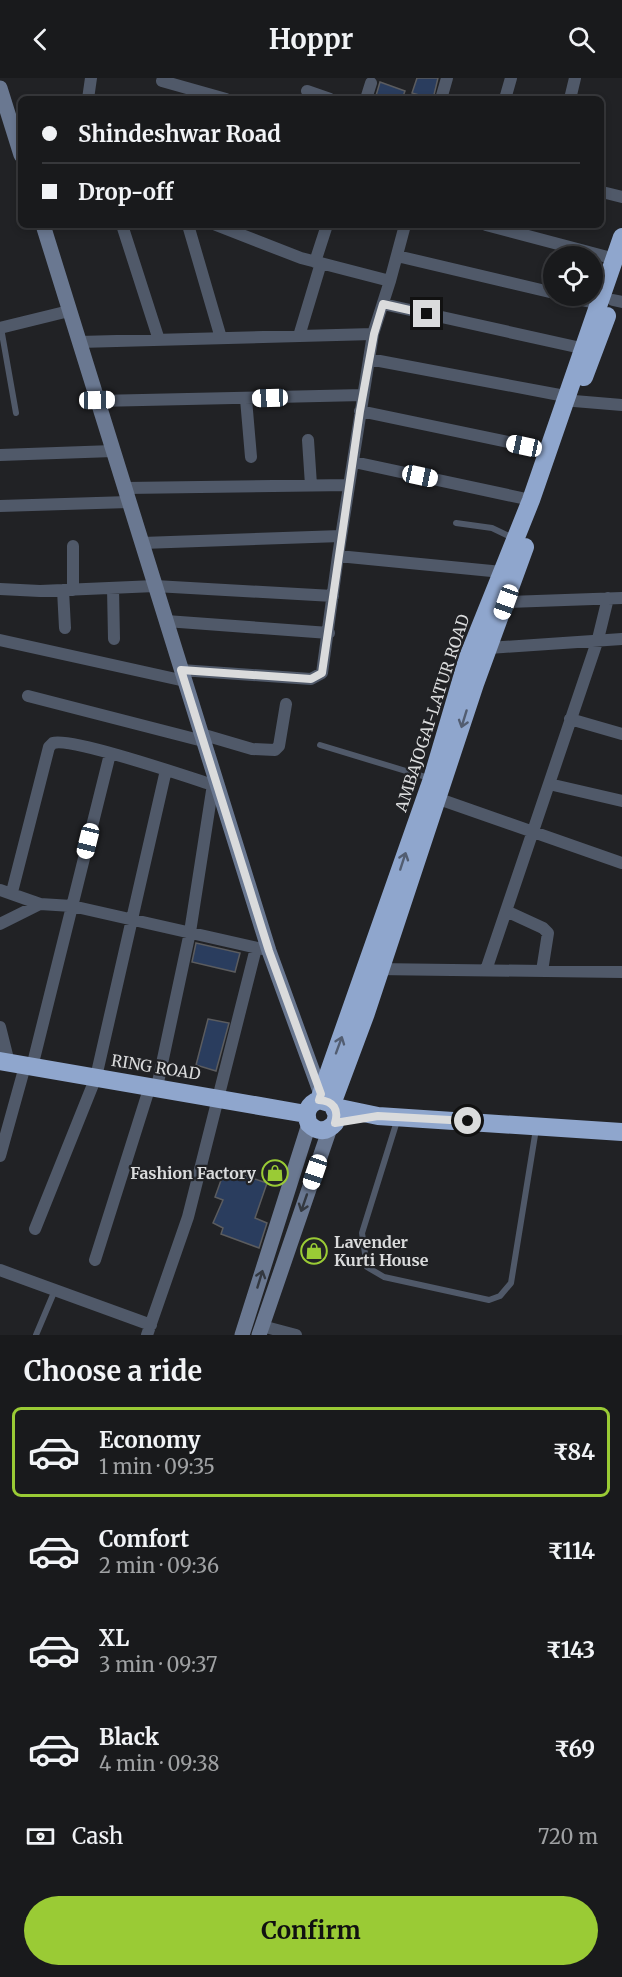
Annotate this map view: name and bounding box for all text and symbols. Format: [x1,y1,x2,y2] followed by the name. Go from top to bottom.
[269,22,353,56] text: Hoppr
[24,23,57,56] icon: back
[565,23,598,56] icon: search
[78,120,281,148] text: Shindeshwar Road
[78,178,173,206] text: Drop-off
[543,246,603,306] map controls
[543,246,603,306] button: locate
[413,300,440,327] route end
[252,388,288,408] car
[79,391,115,409] car
[505,433,543,459] car
[401,463,439,489] car
[491,582,521,622] car
[390,612,473,815] street label: AMBAJOGAI-LATUR ROAD
[458,709,469,728] one-way arrow
[75,821,101,861] car
[399,852,410,871] one-way arrow
[334,1036,345,1055] one-way arrow
[110,1050,202,1084] street label: RING ROAD
[454,1107,481,1134] route start
[301,1152,329,1192] car
[260,1158,290,1188] shop icon: Fashion Factory
[130,1163,256,1183] place label: Fashion Factory
[298,1194,309,1212] one-way arrow
[334,1232,429,1270] place label: Lavender Kurti House
[299,1236,329,1266] shop icon: Lavender Kurti House
[256,1270,267,1289] one-way arrow
[24,1354,202,1388] text: Choose a ride
[27,1425,81,1479] icon: car
[99,1426,200,1454] text: Economy
[553,1438,595,1466] text: ₹84
[99,1454,215,1479] text: 1 min · 09:35
[27,1524,81,1578] icon: car
[99,1525,189,1553] text: Comfort
[547,1537,595,1565] text: ₹114
[99,1553,219,1578] text: 2 min · 09:36
[27,1623,81,1677] icon: car
[99,1624,129,1652] text: XL
[546,1636,595,1664] text: ₹143
[99,1652,217,1677] text: 3 min · 09:37
[27,1722,81,1776] icon: car
[99,1723,159,1751] text: Black
[554,1735,595,1763] text: ₹69
[99,1751,219,1776] text: 4 min · 09:38
[24,1820,57,1853] icon: cash
[72,1822,123,1850] text: Cash
[538,1824,598,1849] text: 720 m
[24,1896,598,1965] button: Confirm

